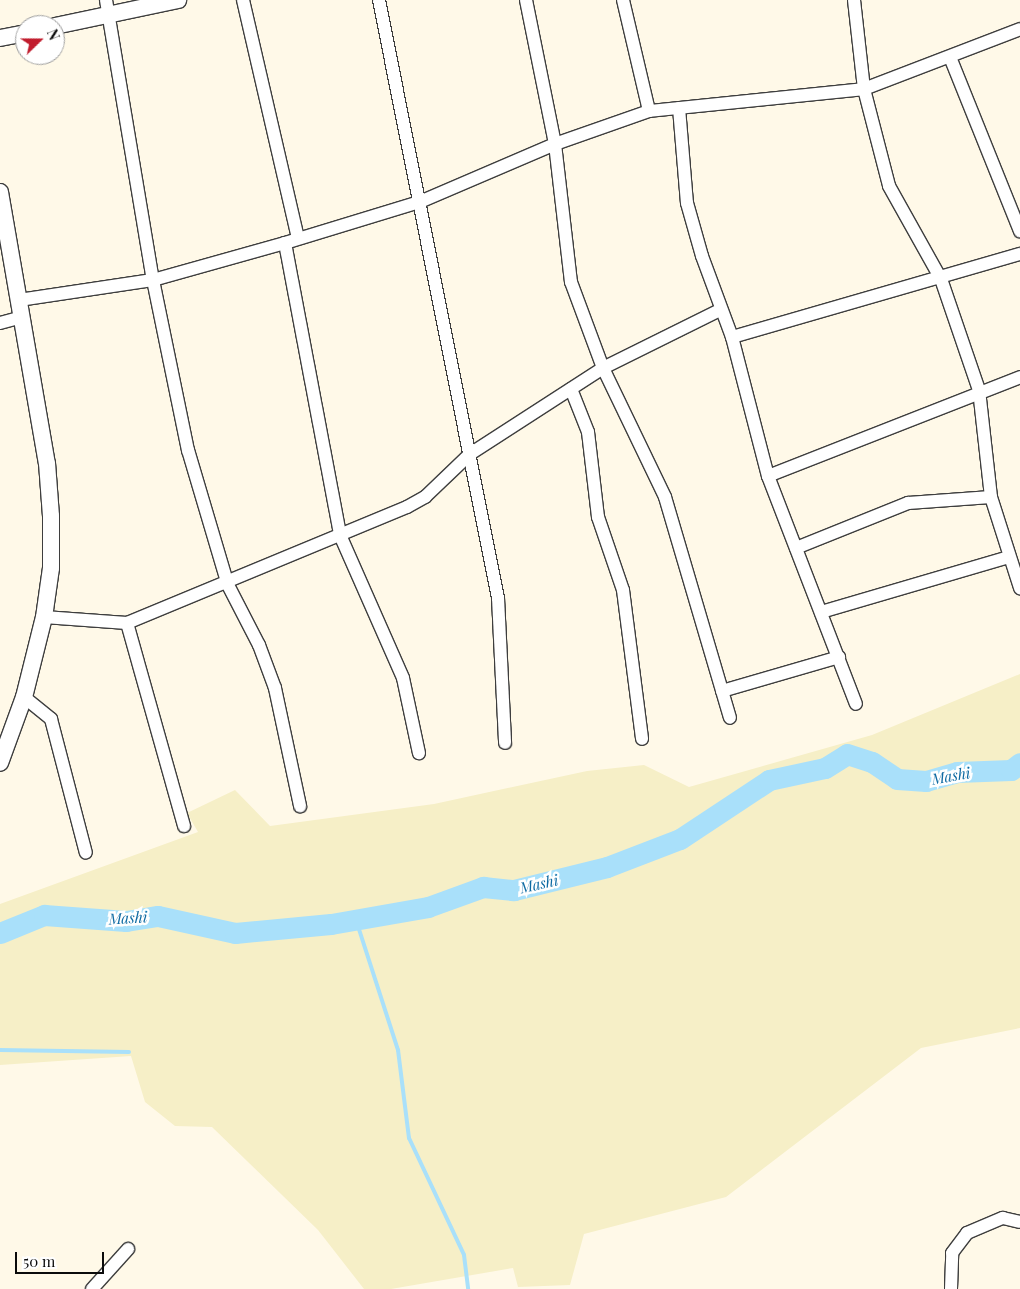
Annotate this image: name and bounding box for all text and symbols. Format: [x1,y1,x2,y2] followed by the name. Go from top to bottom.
[15,15,65,65] north arrow
[43,26,64,43] text: N
[930,764,972,788] water label: Mashi
[518,871,560,897] water label: Mashi
[108,908,148,928] water label: Mashi
[18,1242,106,1274] scale bar
[23,1251,55,1271] text: 50 m

